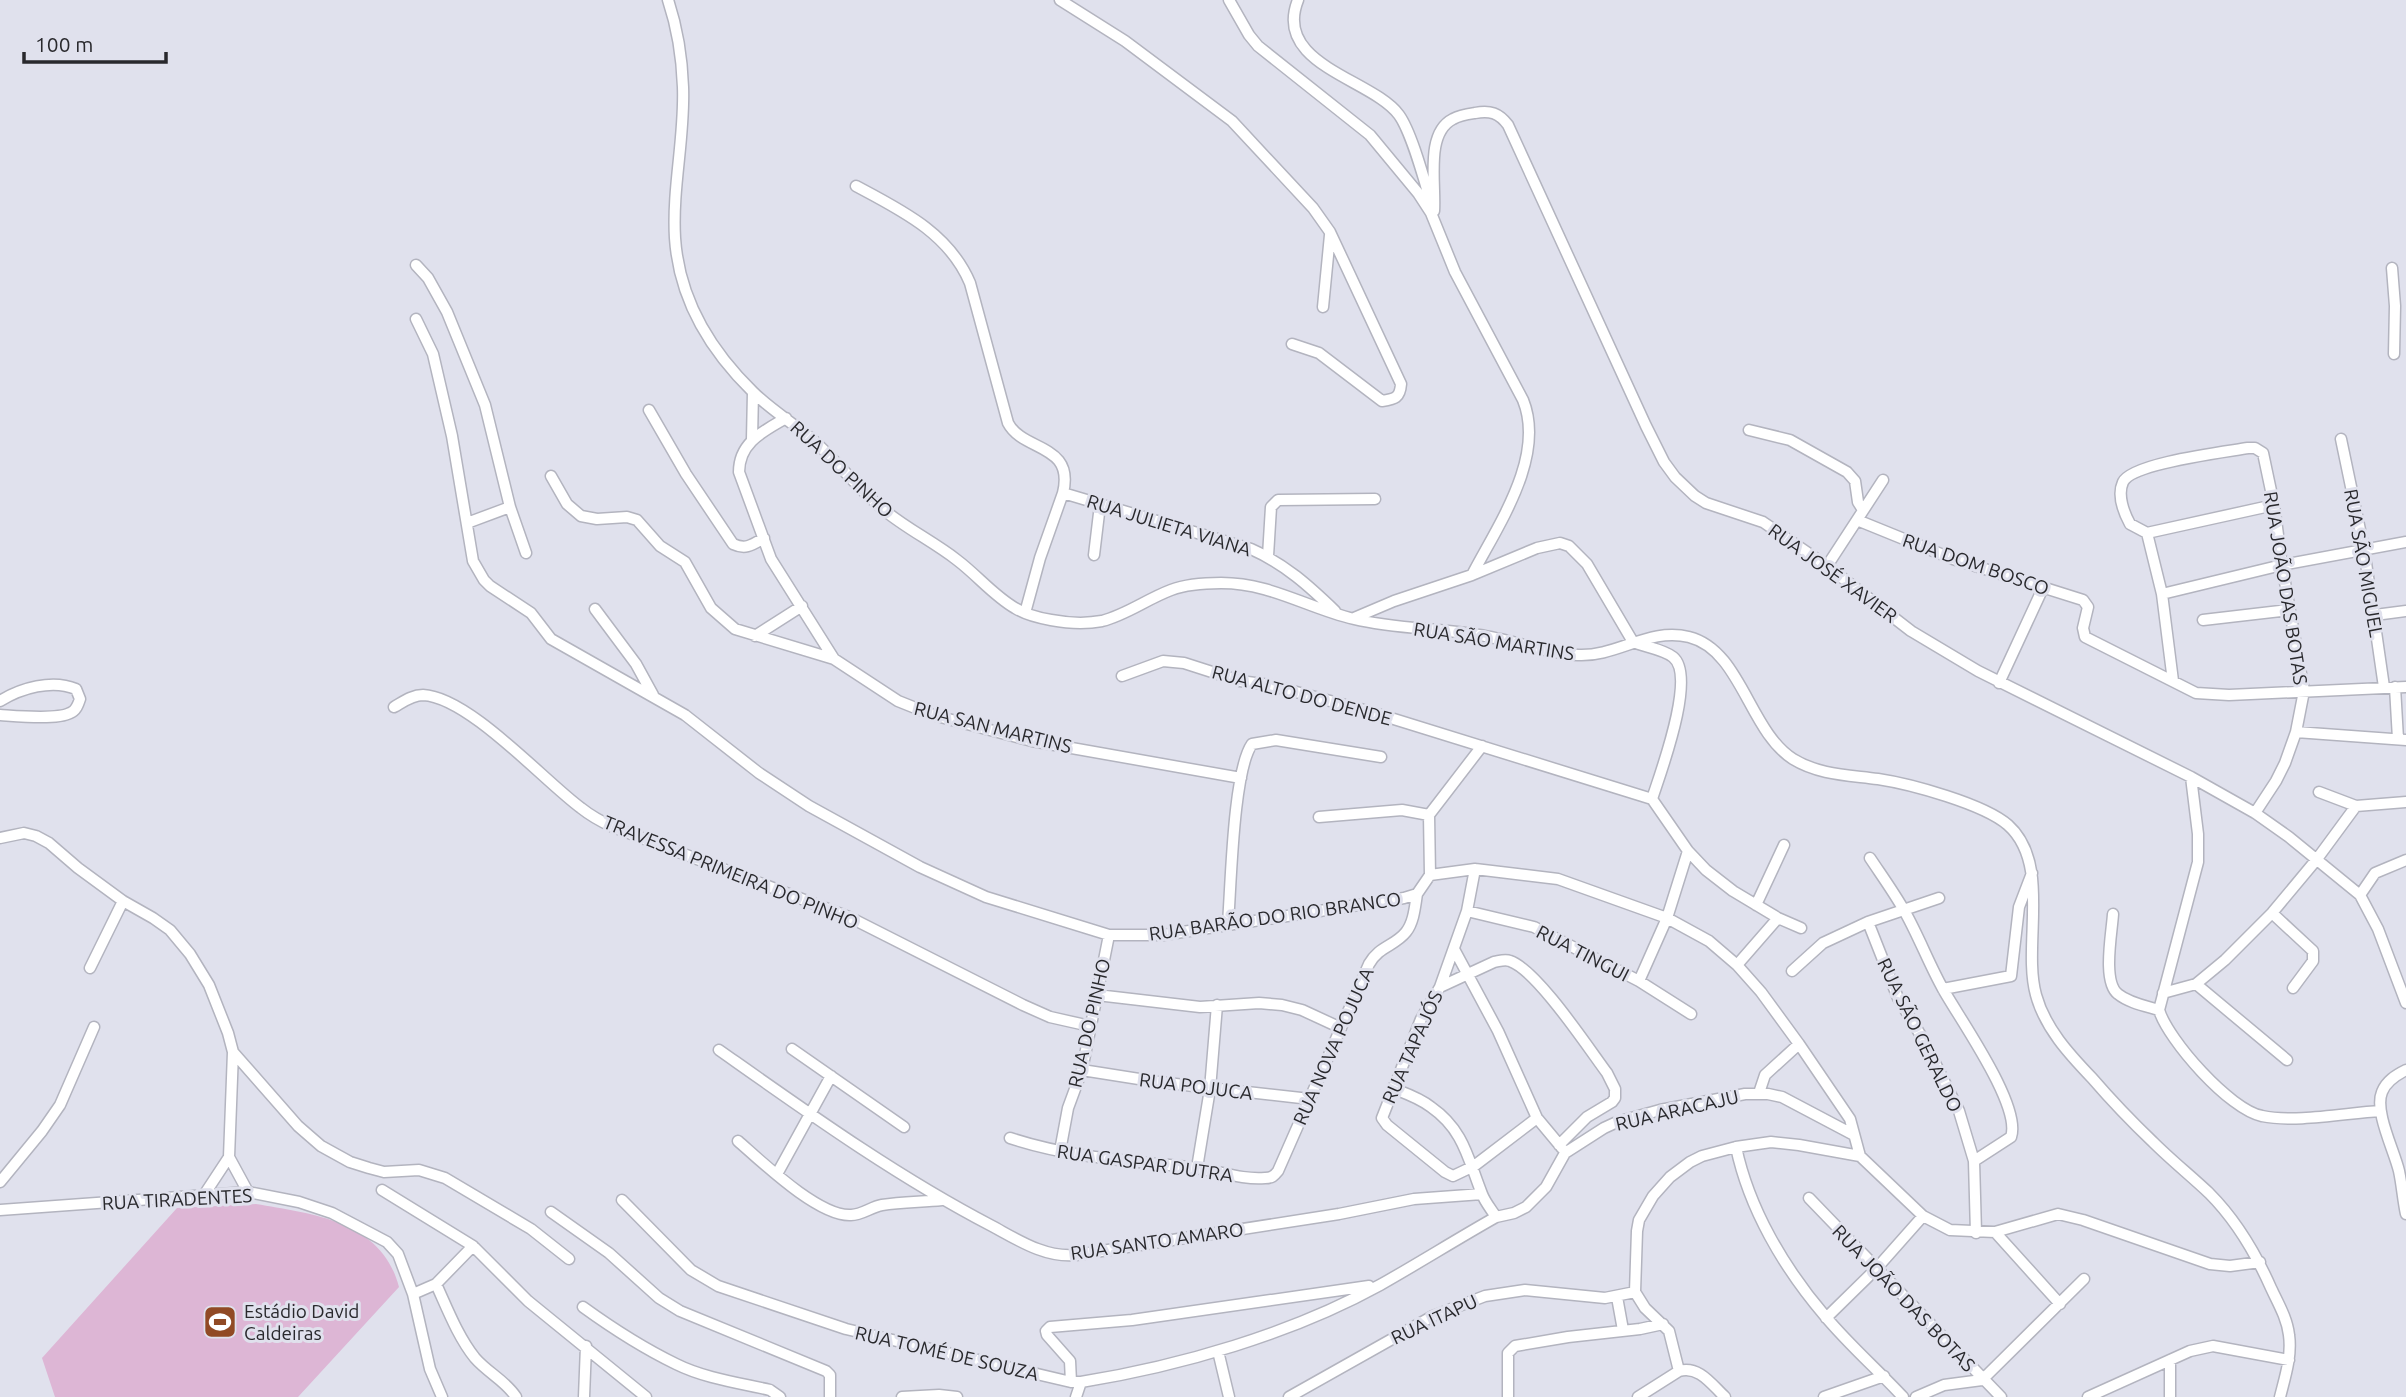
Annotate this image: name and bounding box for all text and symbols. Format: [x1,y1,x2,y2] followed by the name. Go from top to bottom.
[24,21,166,65] scale bar
[35,32,93,56] text: 100 m
[786,416,898,522] street label: RUA DO PINHO
[2340,487,2388,639] street label: RUA SÃO MIGUEL
[1084,490,1254,561] street label: RUA JULIETA VIANA
[2260,490,2312,686] street label: RUA JOÃO DAS BOTAS
[1764,519,1902,627] street label: RUA JOSÉ XAVIER
[1900,529,2052,599] street label: RUA DOM BOSCO
[1412,617,1576,665] street label: RUA SÃO MARTINS
[1210,660,1394,730] street label: RUA ALTO DO DENDE
[912,697,1074,757] street label: RUA SAN MARTINS
[600,811,862,933] street label: TRAVESSA PRIMEIRA DO PINHO
[1148,887,1402,945] street label: RUA BARÃO DO RIO BRANCO
[1533,920,1633,986] street label: RUA TINGUI
[1873,954,1967,1116] street label: RUA SÃO GERALDO
[1063,956,1115,1090] street label: RUA DO PINHO
[1288,963,1378,1128] street label: RUA NOVA POJUCA
[1377,987,1447,1107] street label: RUA TAPAJÓS
[1138,1068,1255,1104] street label: RUA POJUCA
[1613,1085,1741,1135] street label: RUA ARACAJU
[1056,1140,1235,1186] street label: RUA GASPAR DUTRA
[101,1184,253,1214] street label: RUA TIRADENTES
[1069,1218,1245,1264] street label: RUA SANTO AMARO
[1828,1220,1980,1376] street label: RUA JOÃO DAS BOTAS
[1387,1289,1481,1349] street label: RUA ITAPU
[244,1300,359,1344] place label: Estádio David Caldeiras
[201,1303,239,1341] sports icon: Estádio David Caldeiras
[853,1321,1041,1385] street label: RUA TOMÉ DE SOUZA

